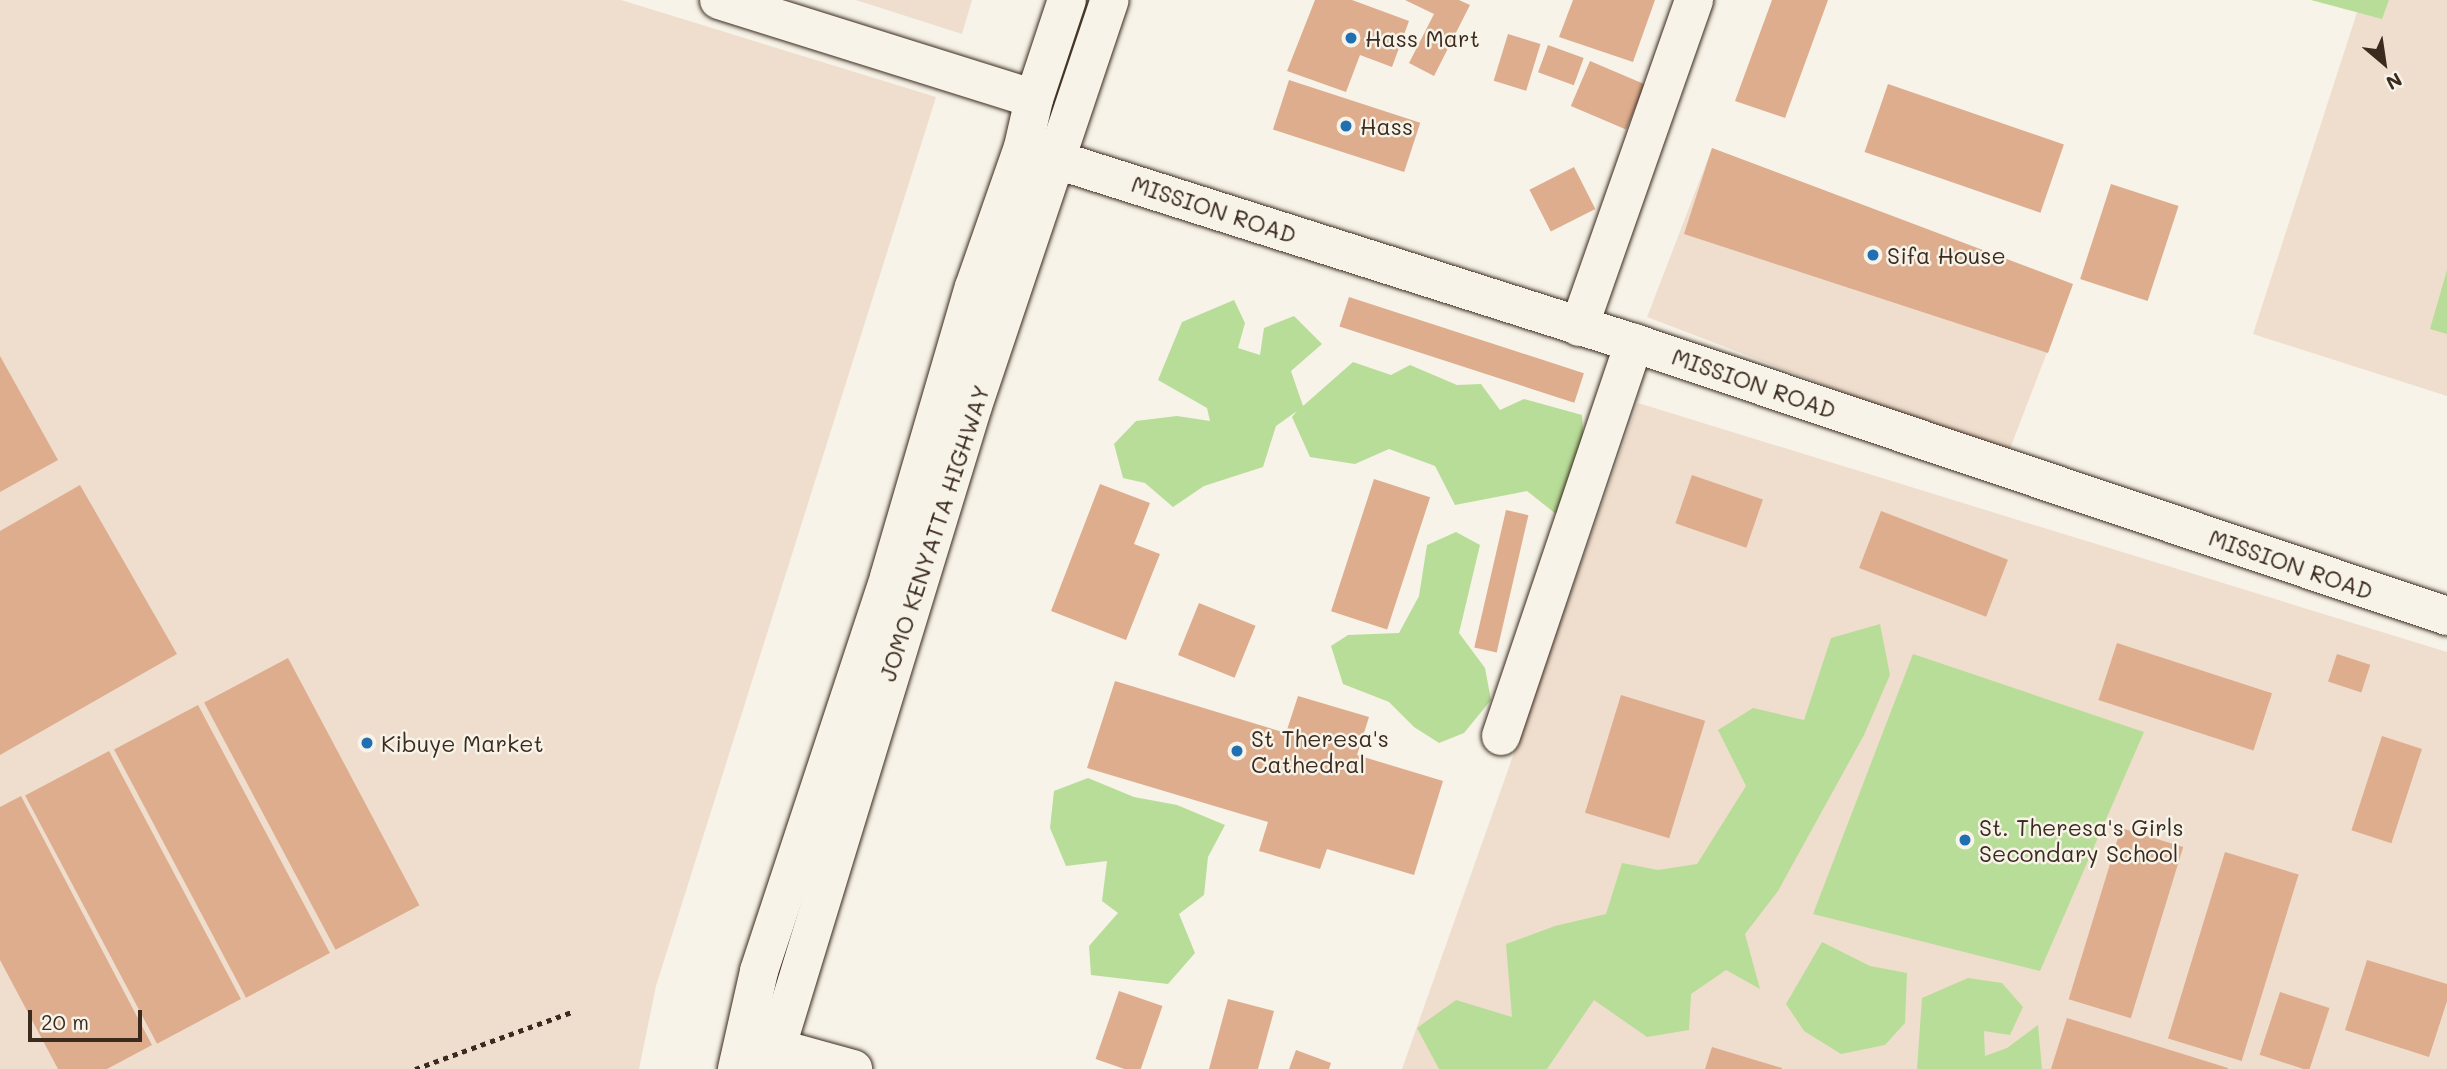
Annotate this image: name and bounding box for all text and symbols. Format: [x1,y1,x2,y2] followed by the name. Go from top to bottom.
[1365,24,1480,52] place label: Hass Mart
[2349,28,2419,98] north arrow
[1343,30,1359,46] marker: Hass Mart
[2382,67,2407,96] text: N
[1360,112,1413,140] place label: Hass
[1338,118,1354,134] marker: Hass
[1128,169,1300,249] street label: MISSION ROAD
[1887,241,2006,269] place label: Sifa House
[1865,247,1881,263] marker: Sifa House
[1668,342,1840,424] street label: MISSION ROAD
[873,381,995,685] street label: JOMO KENYATTA HIGHWAY
[2205,523,2377,605] street label: MISSION ROAD
[1251,724,1389,778] place label: St Theresa's Cathedral
[381,729,544,757] place label: Kibuye Market
[359,735,375,751] marker: Kibuye Market
[1229,743,1245,759] marker: St Theresa's Cathedral
[1979,813,2184,867] place label: St. Theresa's Girls Secondary School
[1957,832,1973,848] marker: St. Theresa's Girls Secondary School
[32,996,145,1040] scale bar
[41,1008,89,1035] text: 20 m

